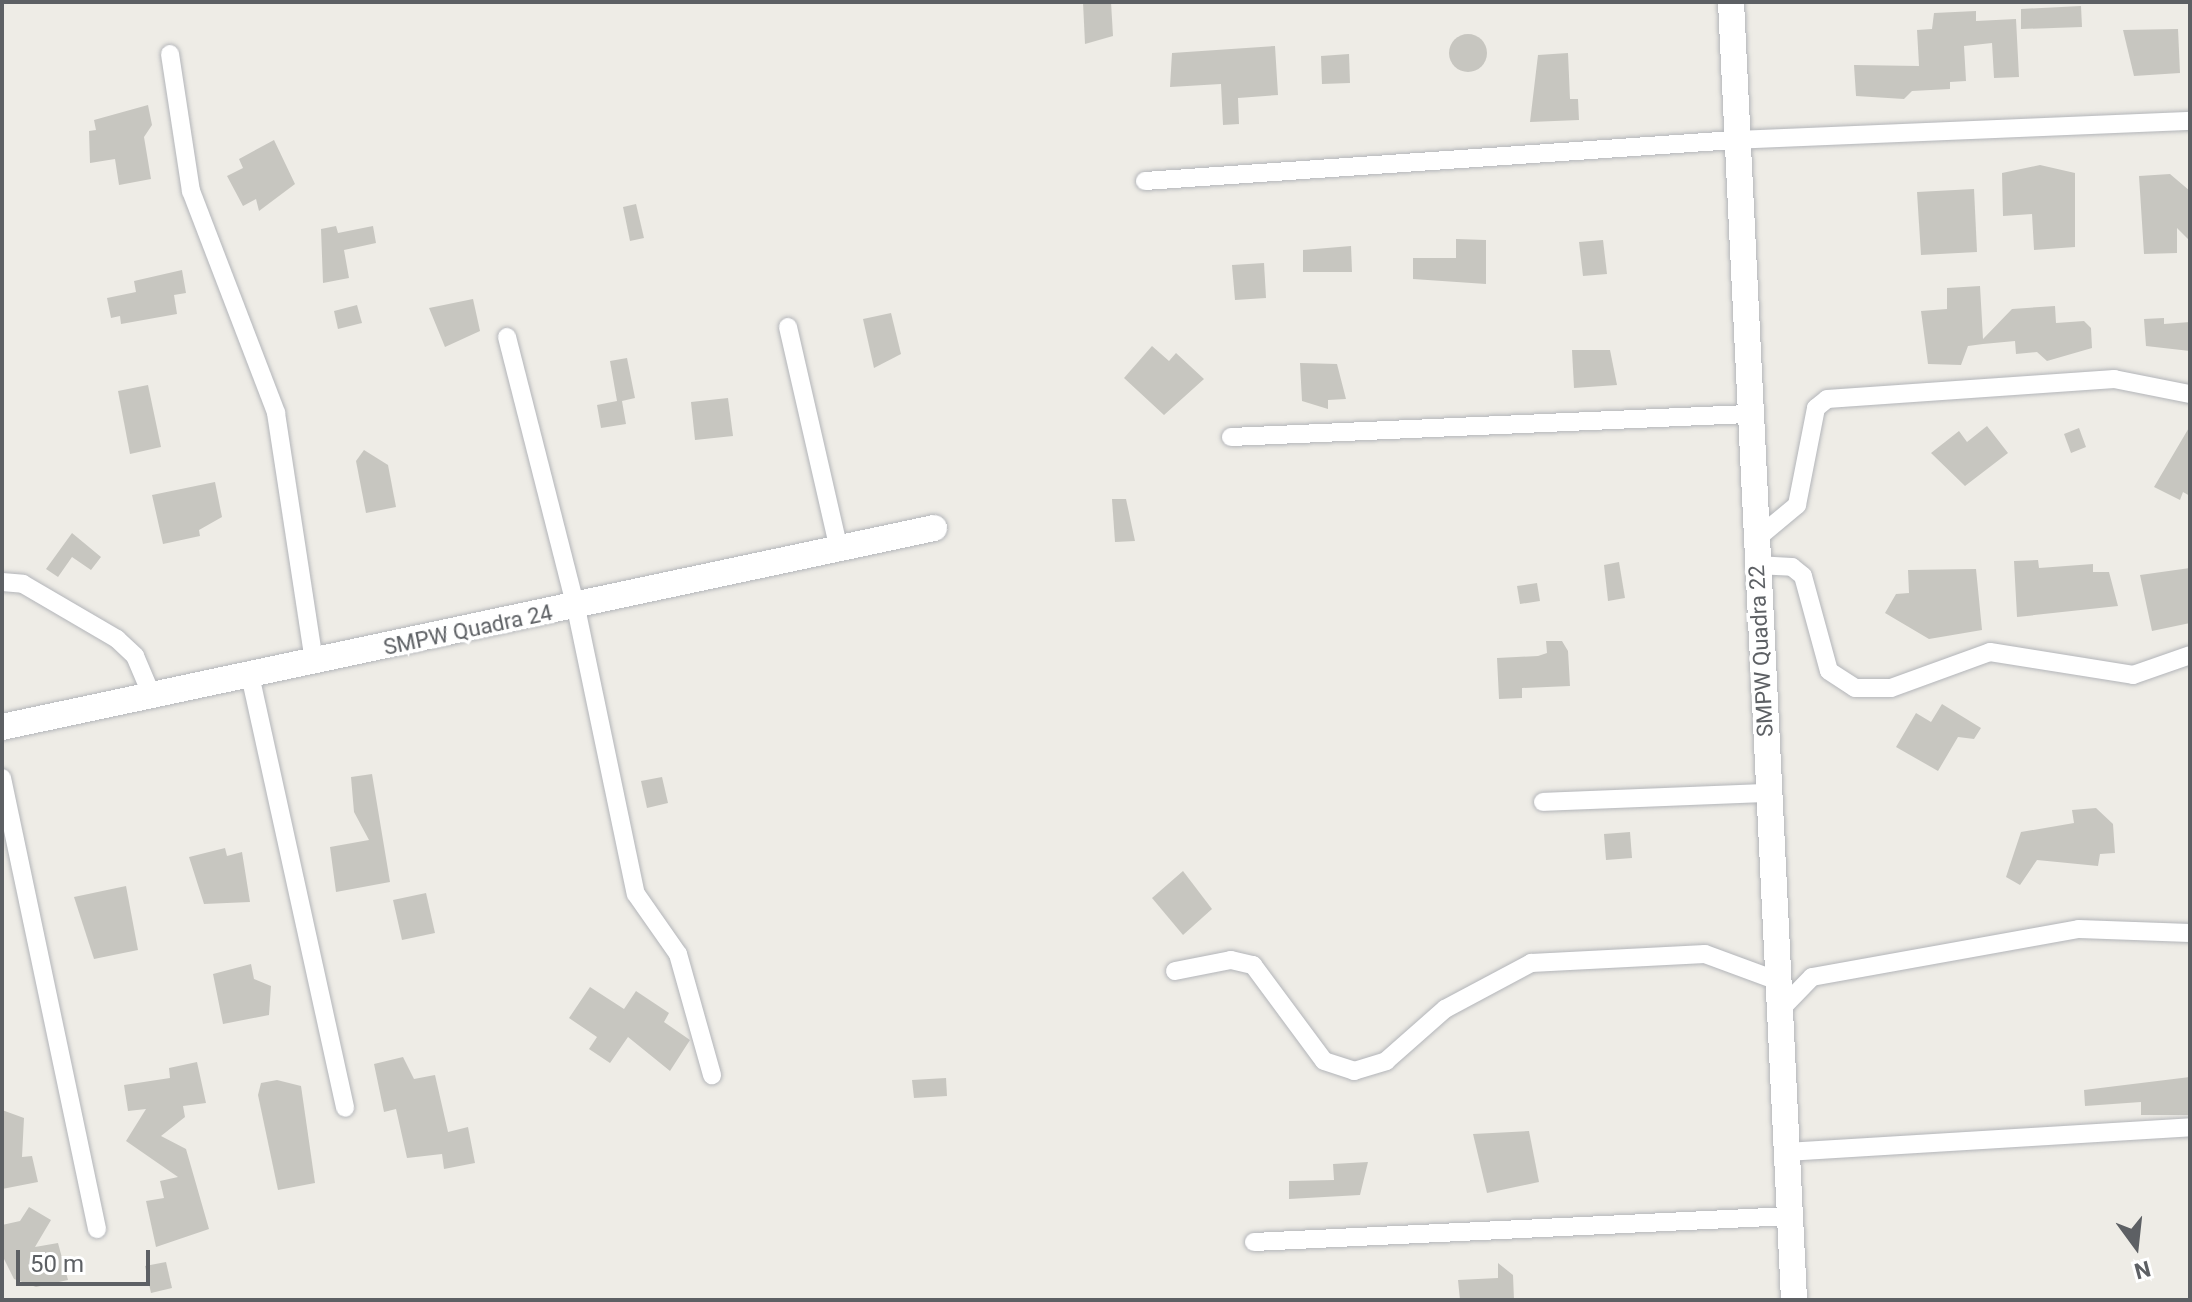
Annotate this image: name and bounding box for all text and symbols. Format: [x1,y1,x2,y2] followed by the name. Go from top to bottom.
[1743,564,1779,738] street label: SMPW Quadra 22
[381,599,555,661] street label: SMPW Quadra 24
[2096,1206,2176,1286] north arrow
[20,1234,154,1284] scale bar
[30,1250,84,1278] text: 50 m
[2132,1256,2153,1284] text: N

